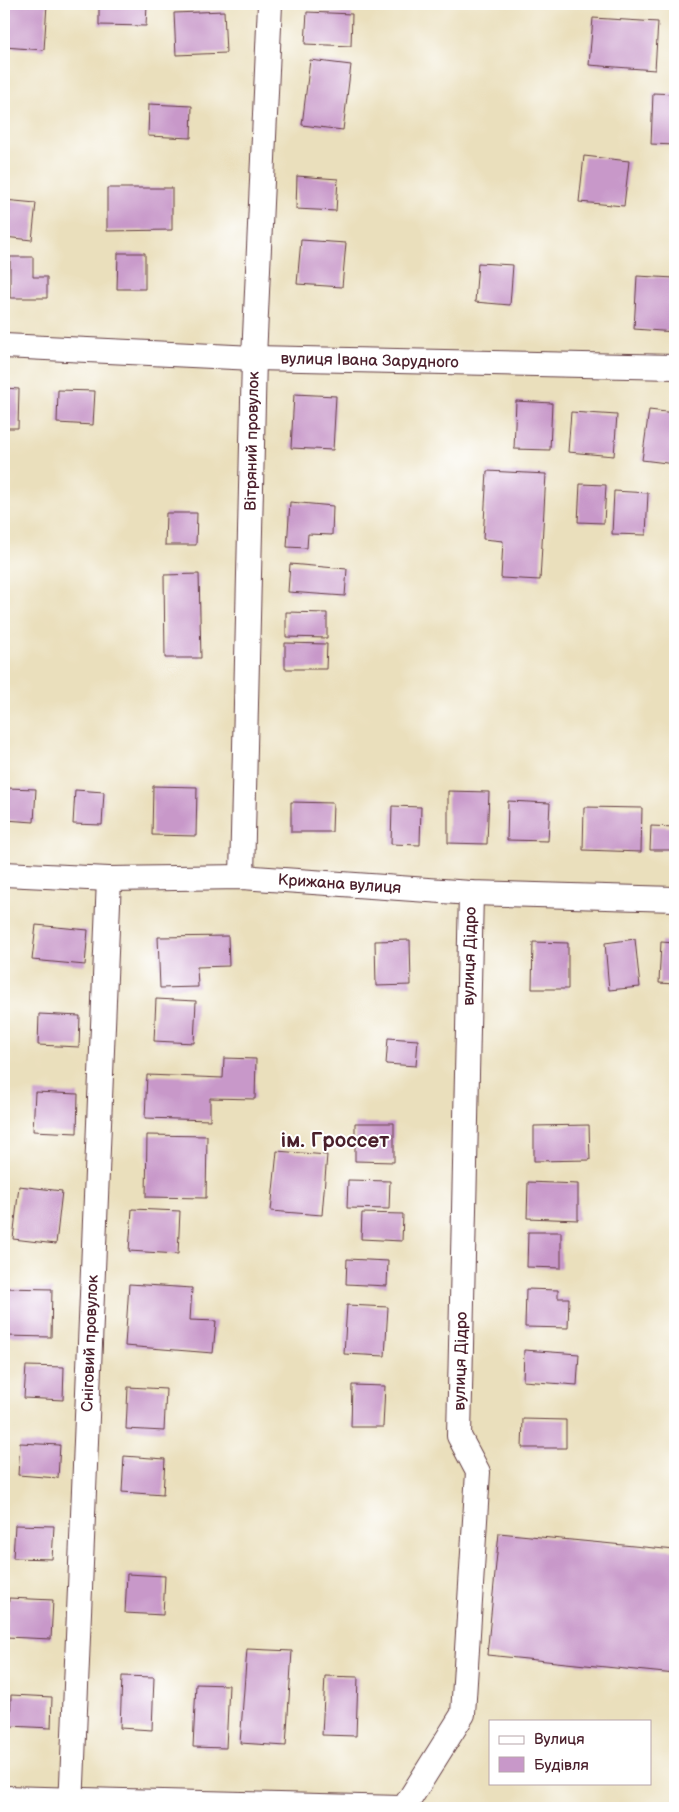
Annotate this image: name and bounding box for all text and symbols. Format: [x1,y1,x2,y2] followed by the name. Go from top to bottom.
[280,349,459,372] street label: вулиця Івана Зарудного
[241,371,263,511] street label: Вітряний провулок
[277,870,402,898] street label: Крижана вулиця
[459,907,480,1006] street label: вулиця Дідро
[281,1128,389,1153] district label: ім. Гроссет
[78,1274,102,1412] street label: Сніговий провулок
[450,1312,471,1411] street label: вулиця Дідро
[489,1720,652,1784] legend
[534,1730,585,1749] text: Вулиця
[534,1756,589,1775] text: Будівля

